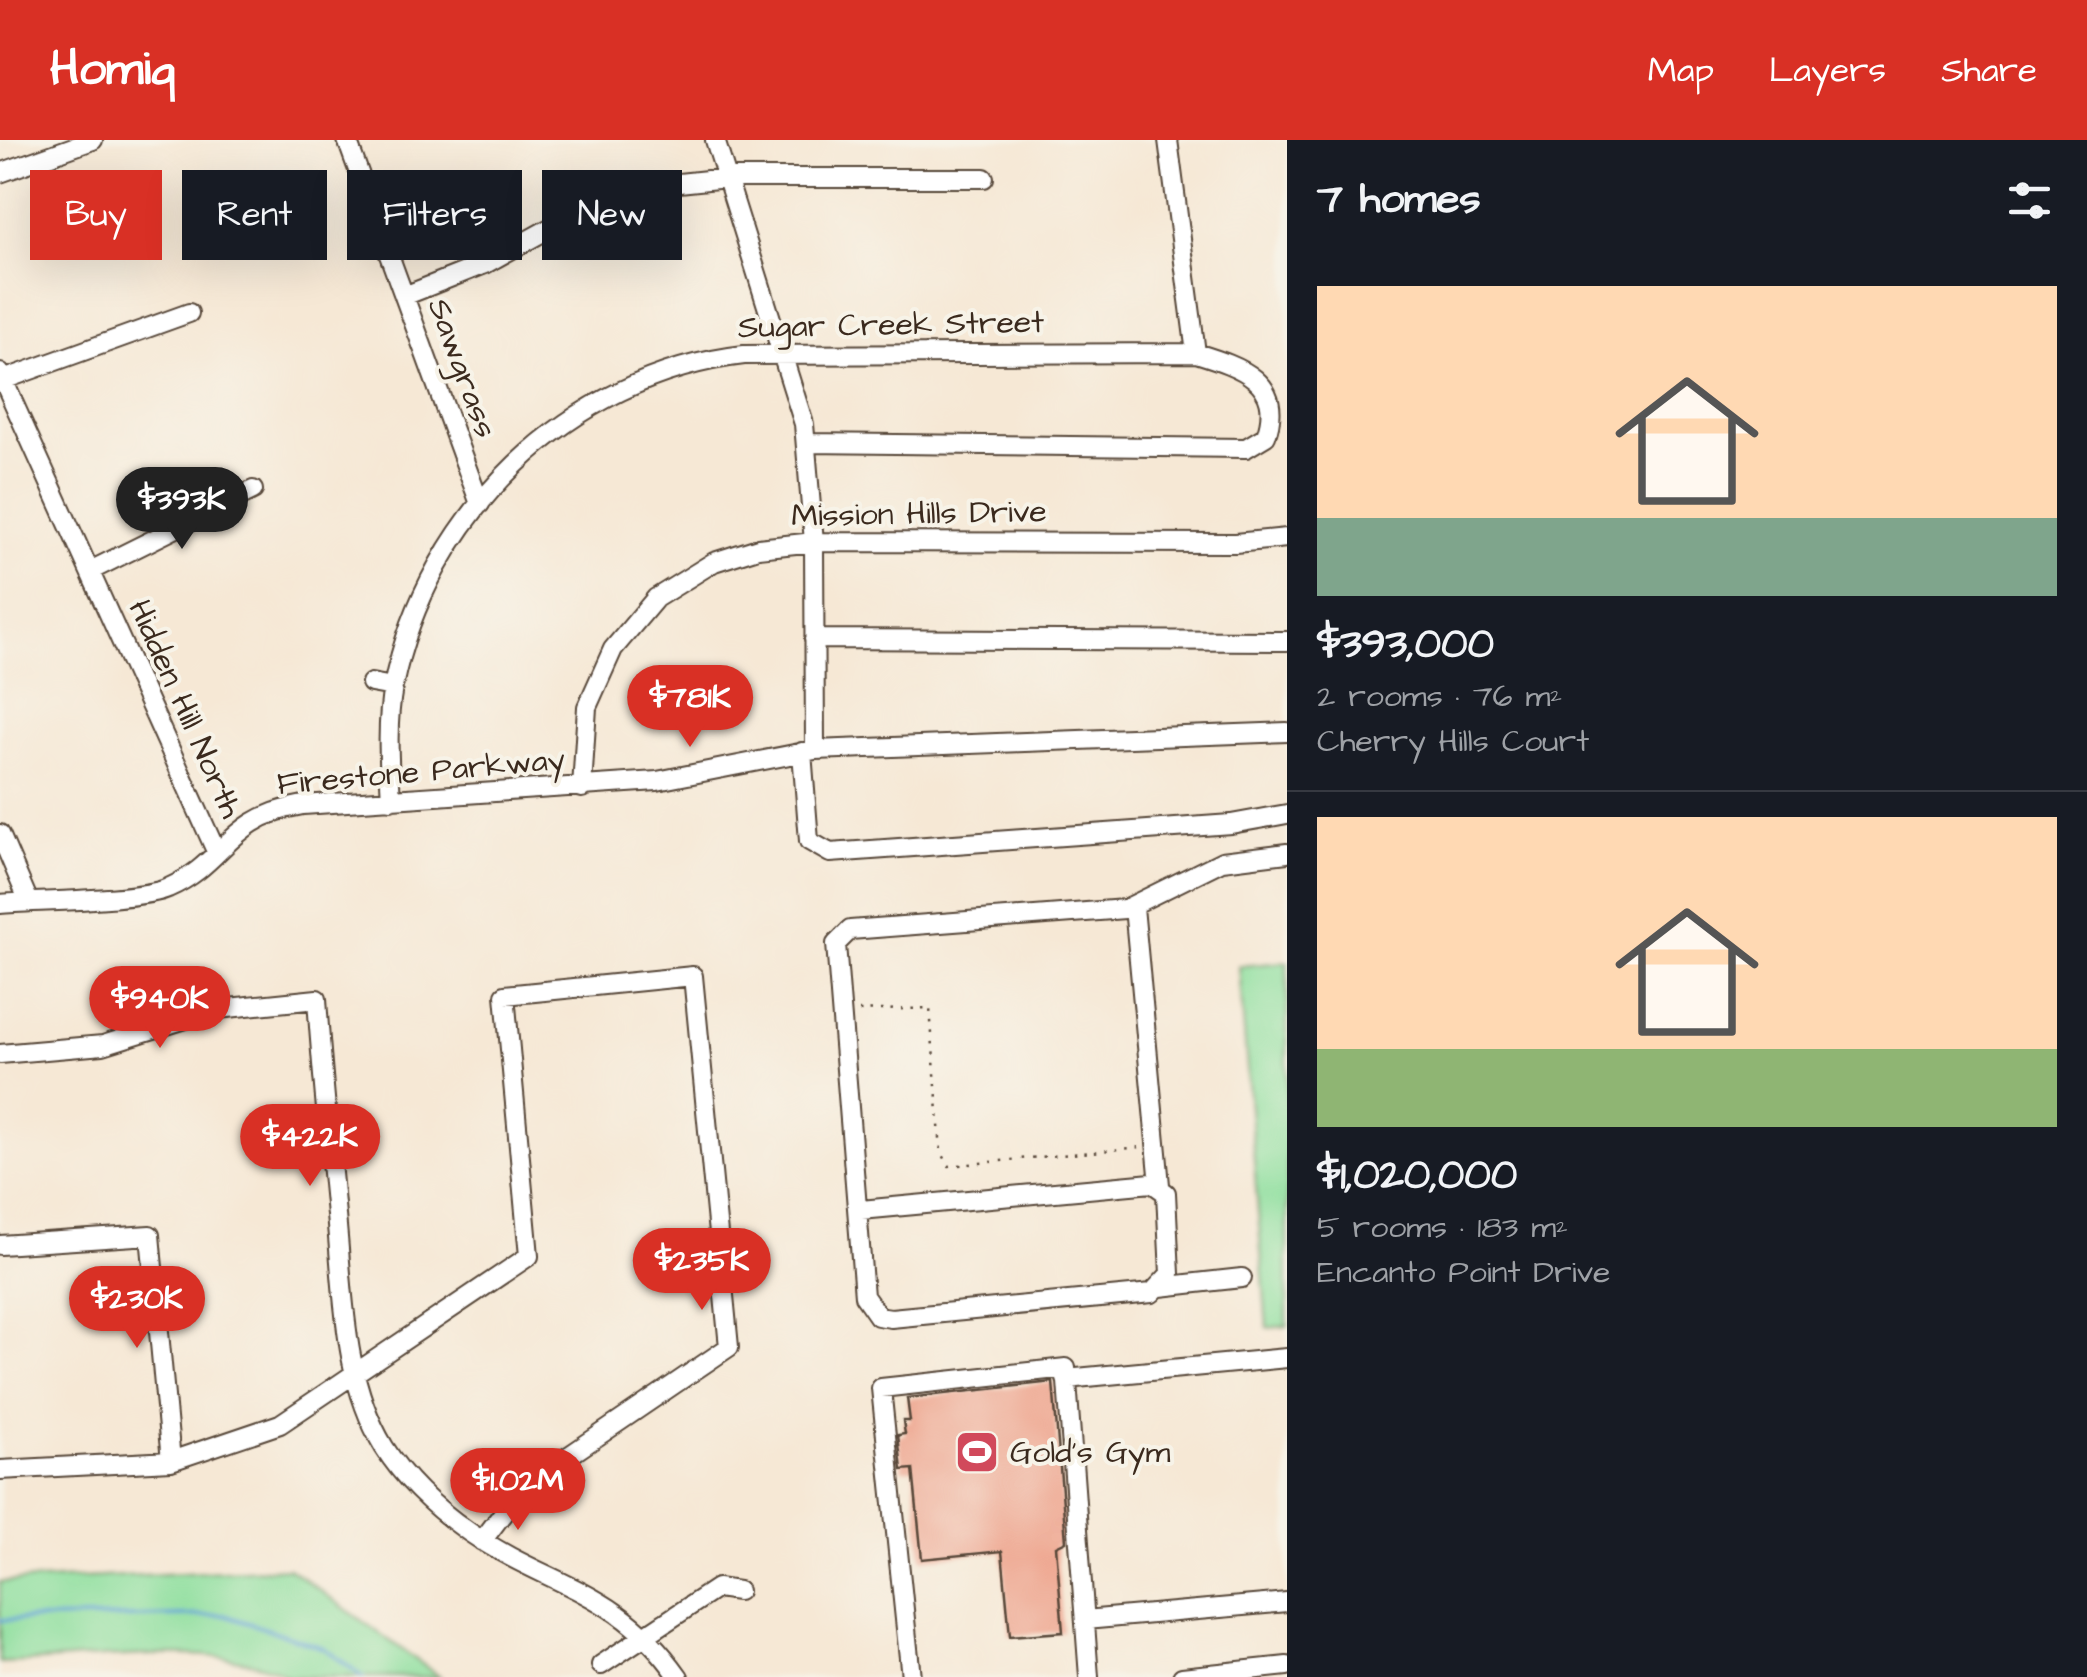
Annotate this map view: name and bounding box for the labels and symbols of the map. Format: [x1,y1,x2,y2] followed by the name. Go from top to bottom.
[416,292,508,444] street label: Sawgrass
[738,300,1045,350] street label: Sugar Creek Street
[112,467,252,552] pin: $393K
[791,489,1047,539] street label: Mission Hills Drive
[117,593,253,826] street label: Hidden Hill North
[620,665,760,750] pin: $781K
[275,737,567,807] street label: Firestone Parkway
[90,966,230,1051] pin: $940K
[240,1104,380,1189] pin: $422K
[632,1228,772,1313] pin: $235K
[67,1266,207,1351] pin: $230K
[954,1429,1000,1475] sports icon: Gold's Gym
[1010,1430,1170,1475] place label: Gold's Gym
[437,1448,599,1533] pin: $1.02M

